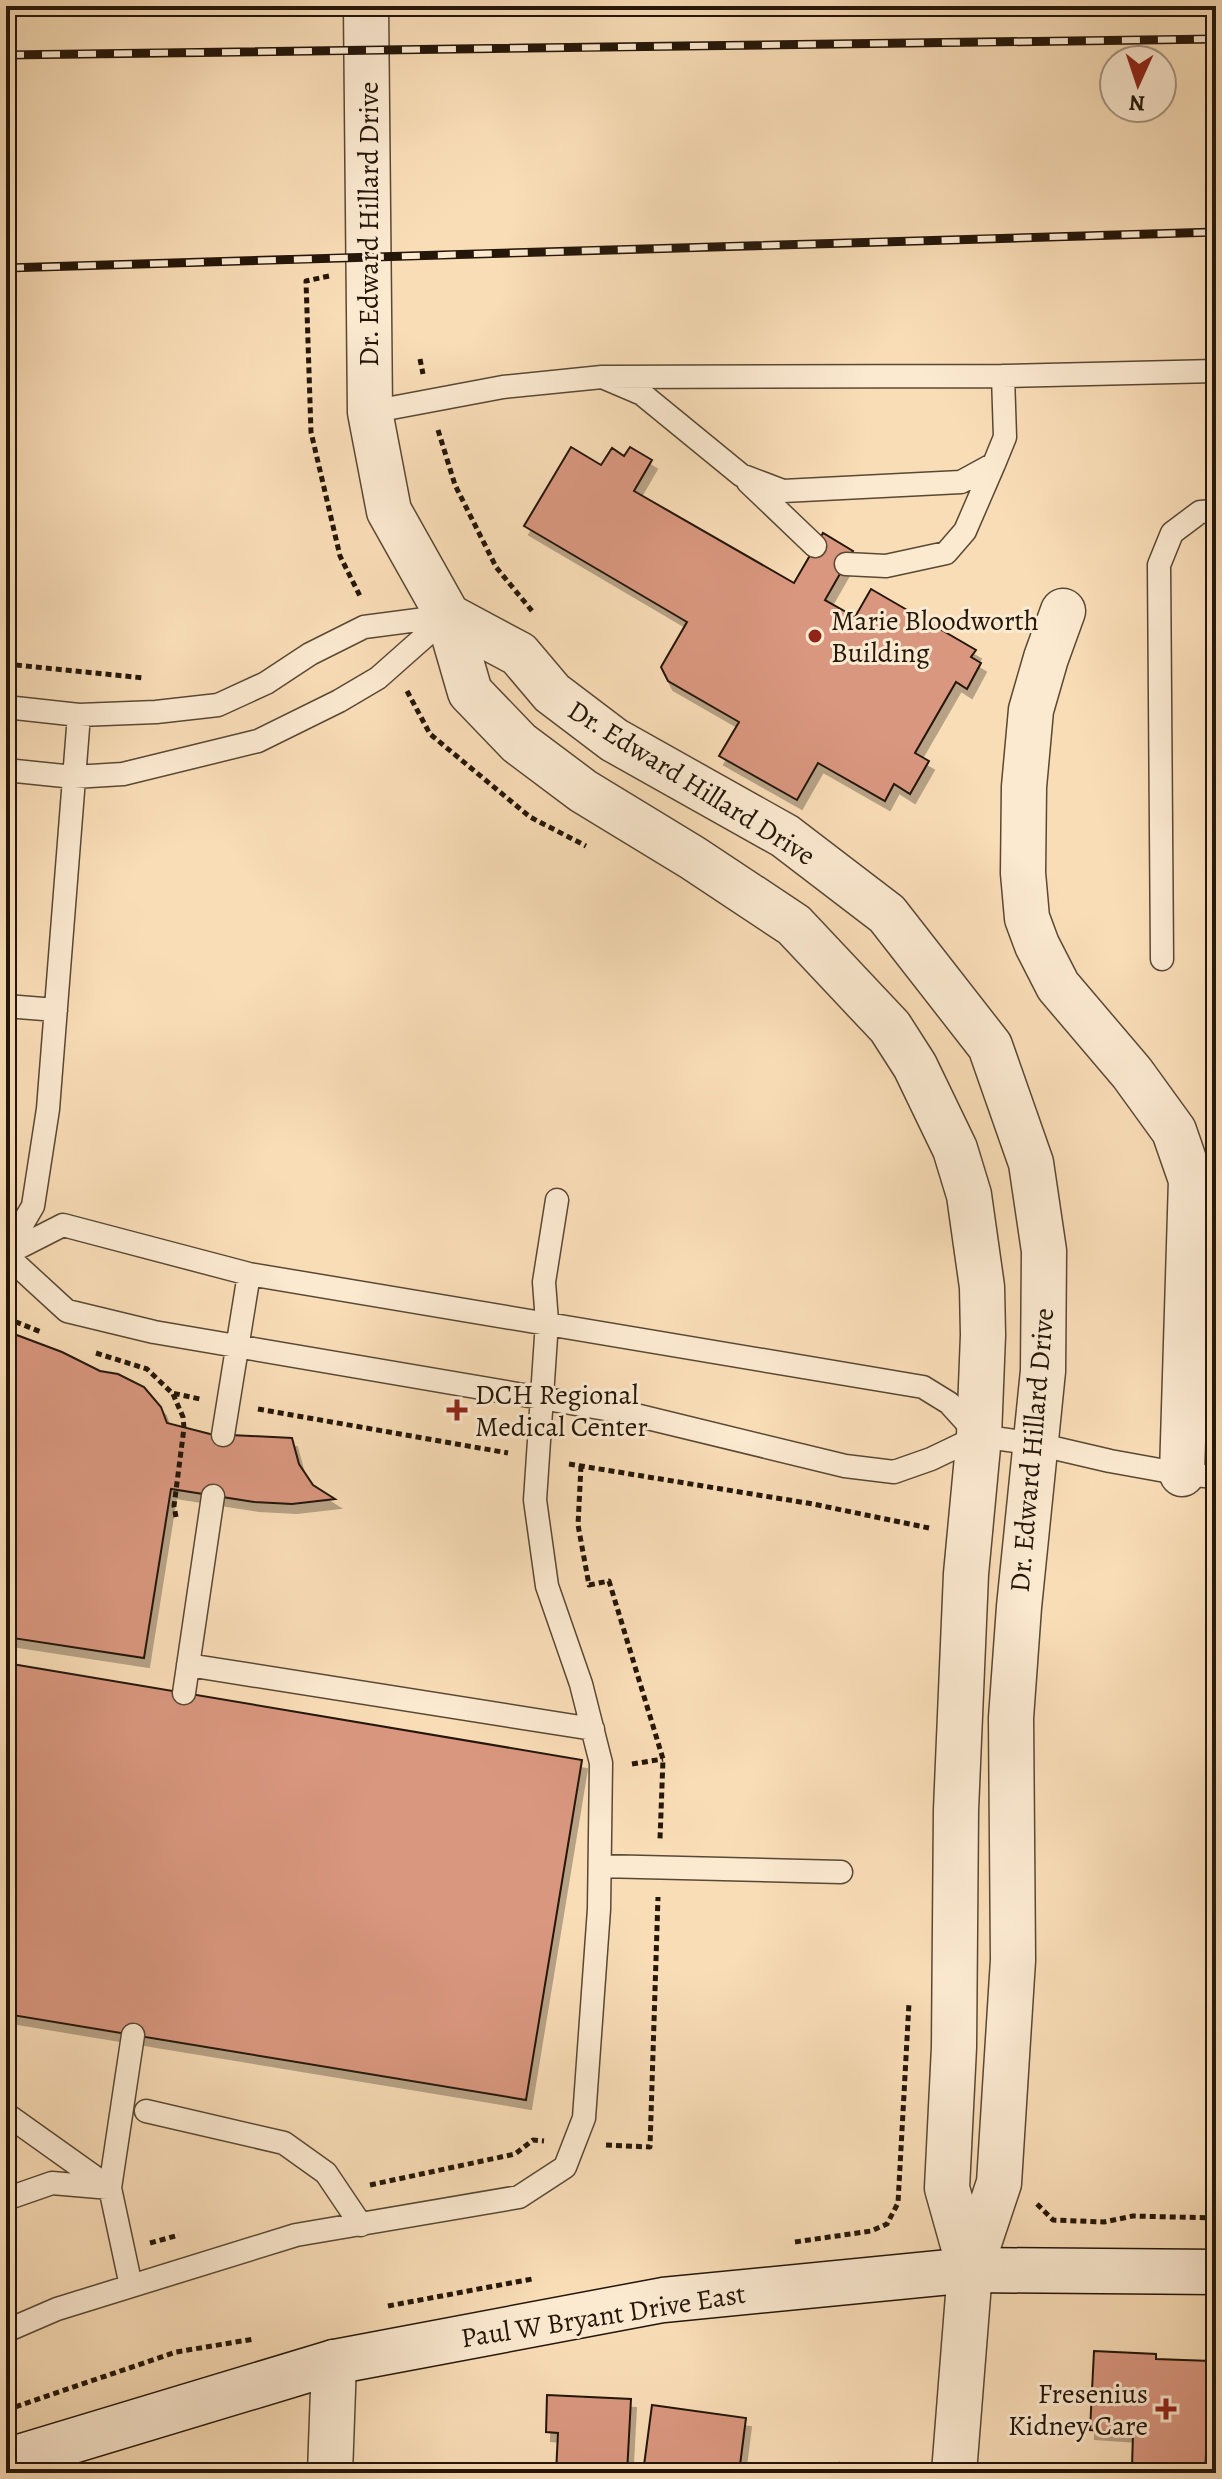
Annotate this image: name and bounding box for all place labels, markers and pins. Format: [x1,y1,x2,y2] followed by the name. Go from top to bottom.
[831,602,1039,672] place label: Marie Bloodworth Building
[806,627,824,645] marker: Marie Bloodworth Building
[475,1376,648,1446] place label: DCH Regional Medical Center
[446,1399,468,1421] marker: DCH Regional Medical Center
[1008,2375,1148,2445] place label: Fresenius Kidney Care
[1155,2398,1177,2420] marker: Fresenius Kidney Care

